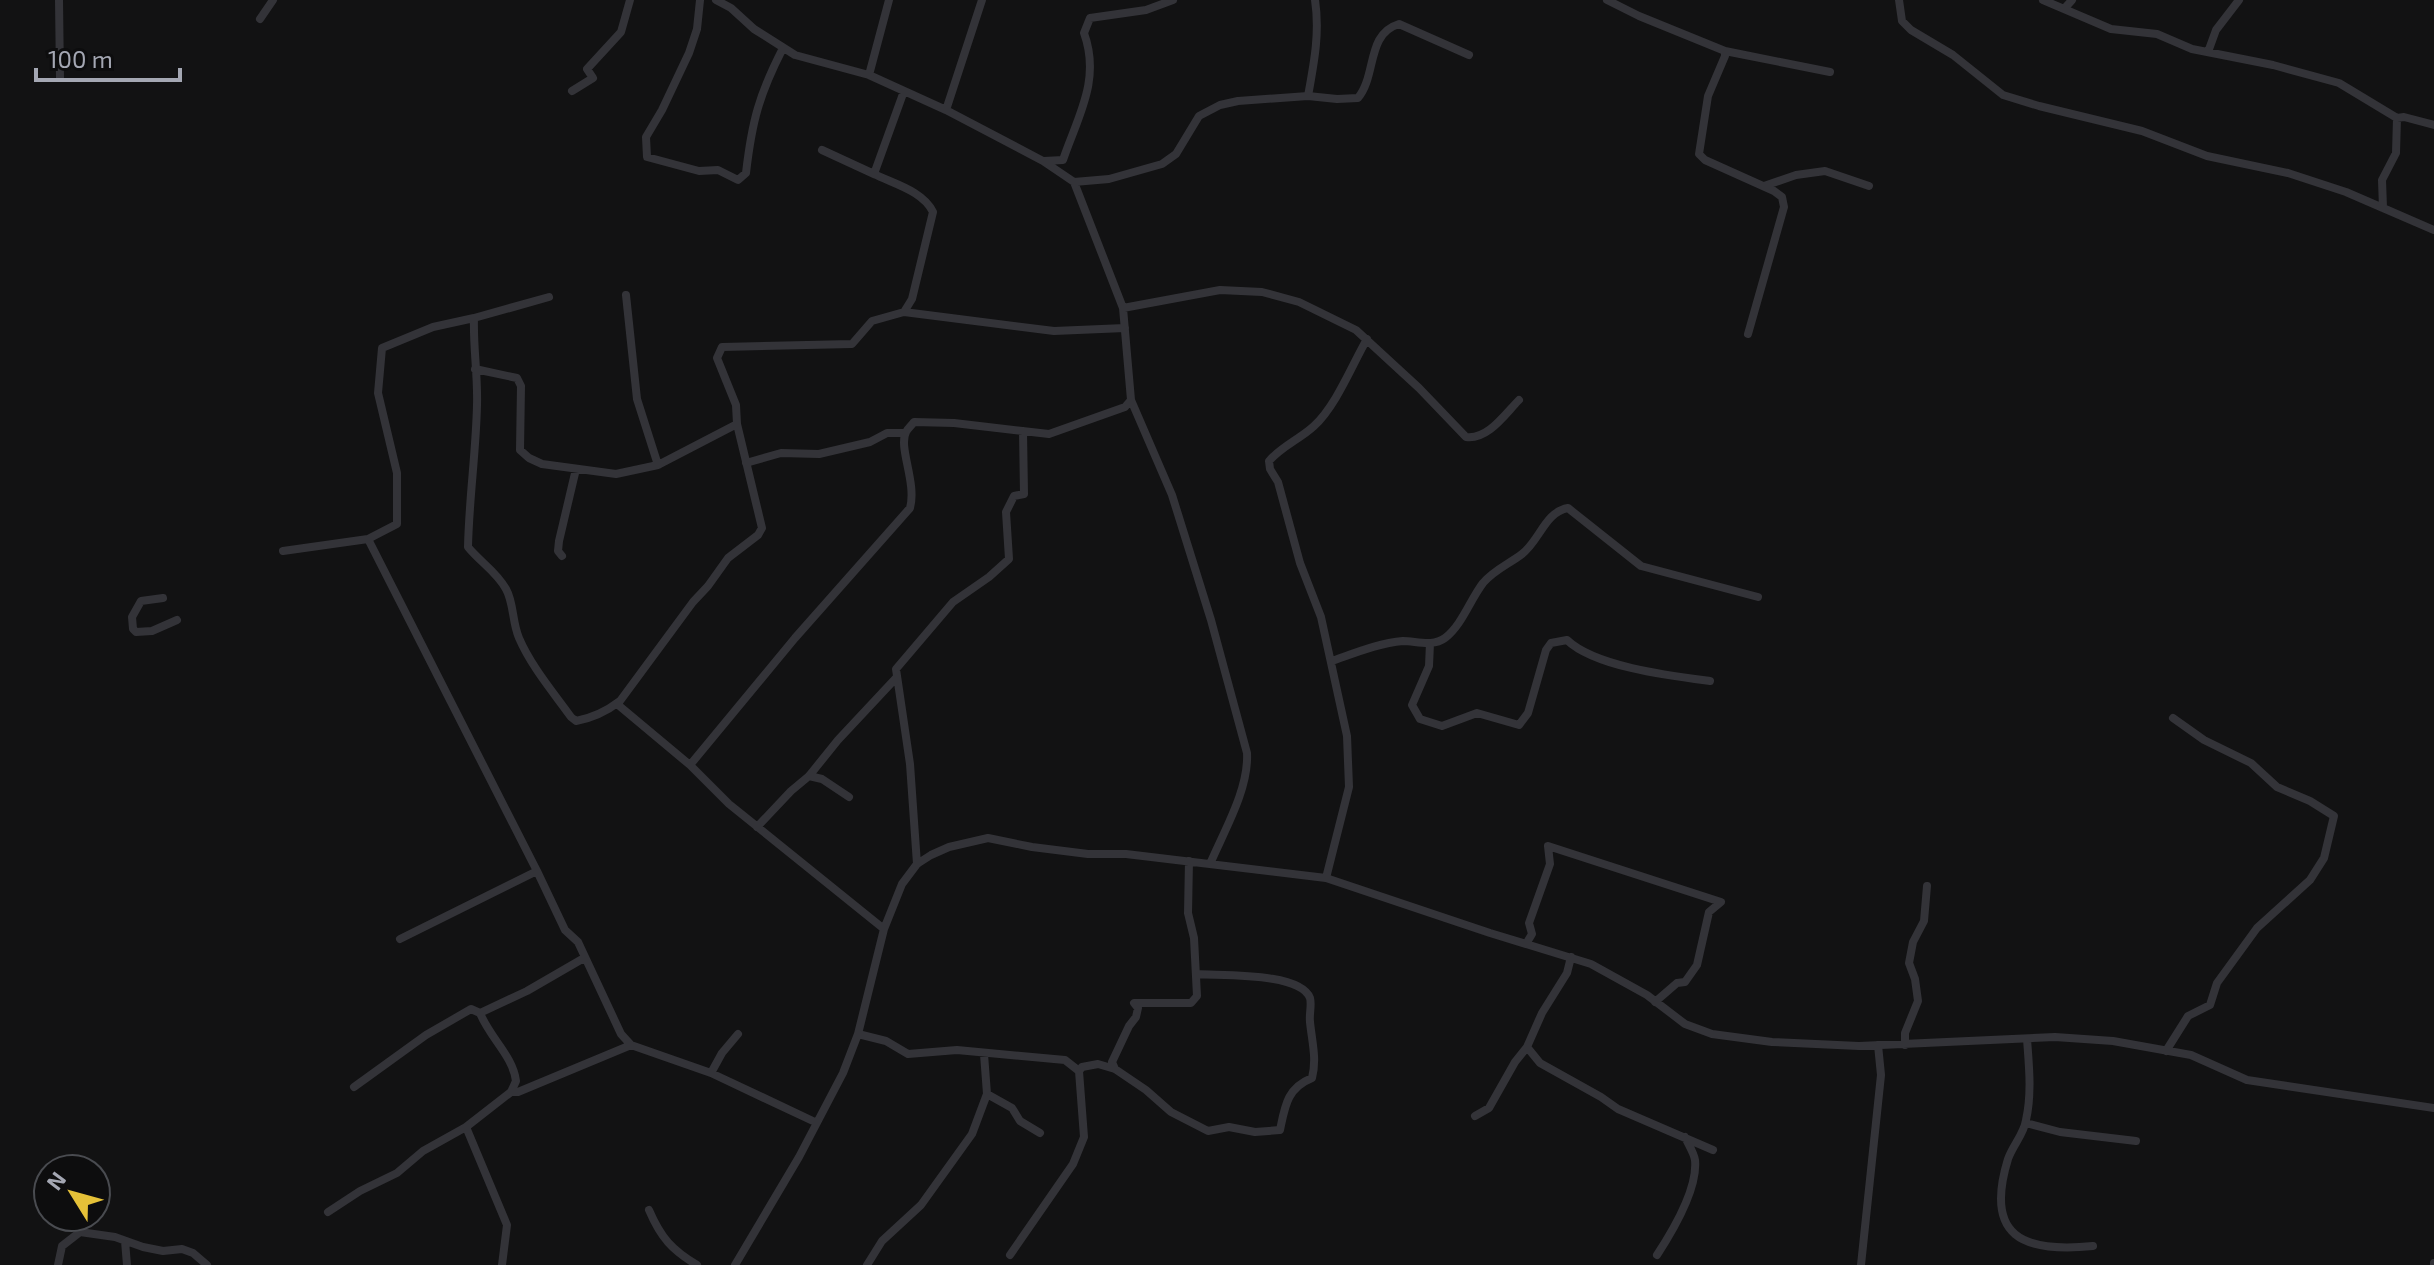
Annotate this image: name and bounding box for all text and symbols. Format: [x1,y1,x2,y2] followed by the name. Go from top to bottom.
[36,32,180,82] scale bar
[48,44,113,73] text: 100 m
[32,1153,112,1233] north arrow
[40,1166,70,1195] text: N

